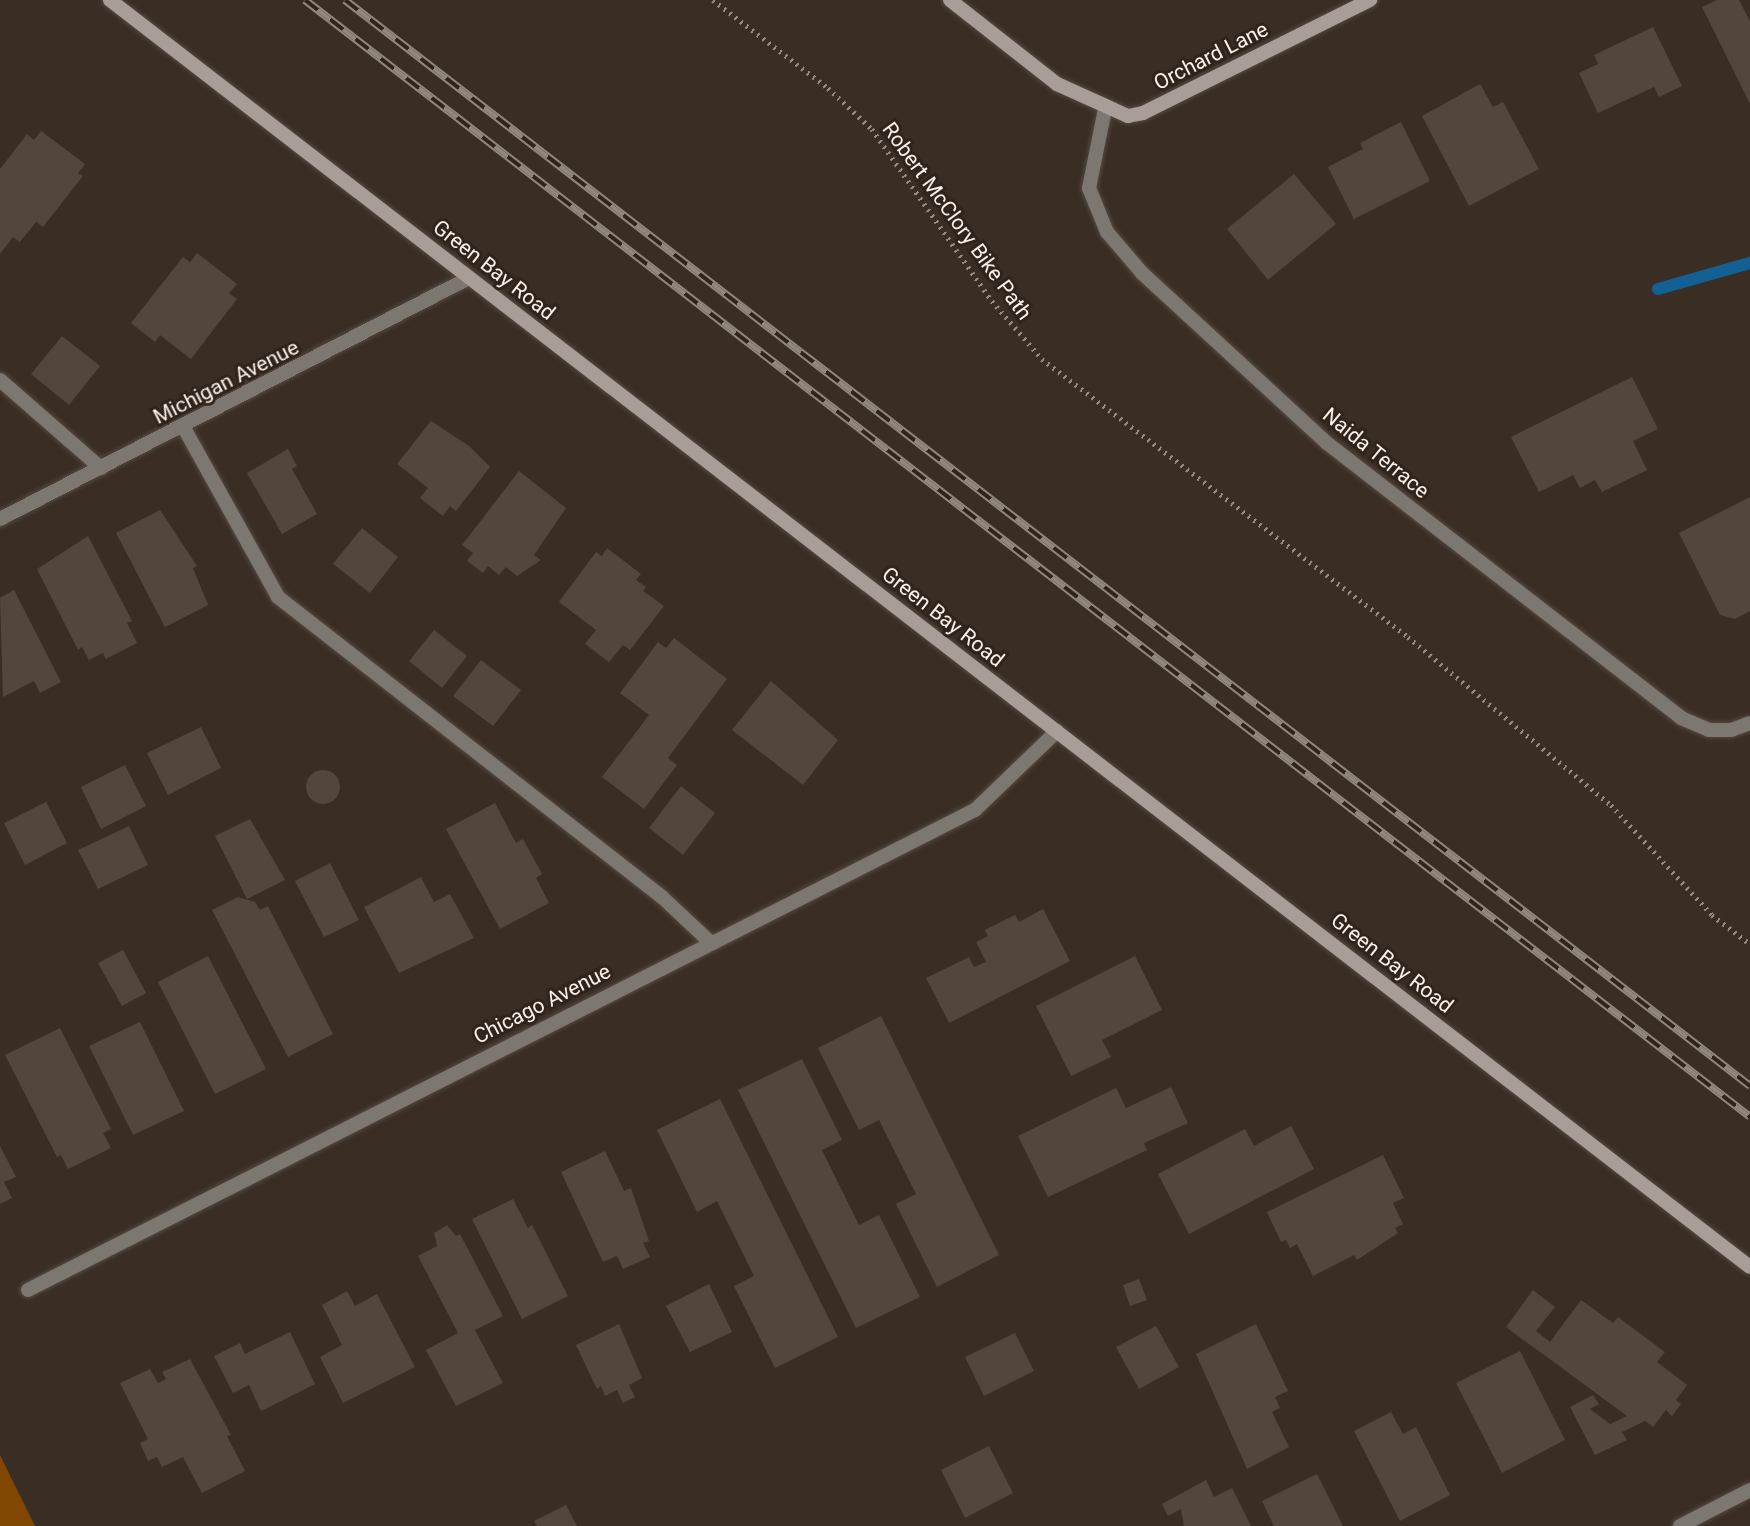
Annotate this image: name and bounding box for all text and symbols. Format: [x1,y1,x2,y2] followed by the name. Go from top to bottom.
[1150,16,1272,96] street label: Orchard Lane
[877,117,1037,325] street label: Robert McClory Bike Path
[428,215,560,325] street label: Green Bay Road
[149,335,303,429] street label: Michigan Avenue
[1318,402,1434,504] street label: Naida Terrace
[877,562,1009,672] street label: Green Bay Road
[1326,908,1458,1018] street label: Green Bay Road
[469,959,615,1049] street label: Chicago Avenue

